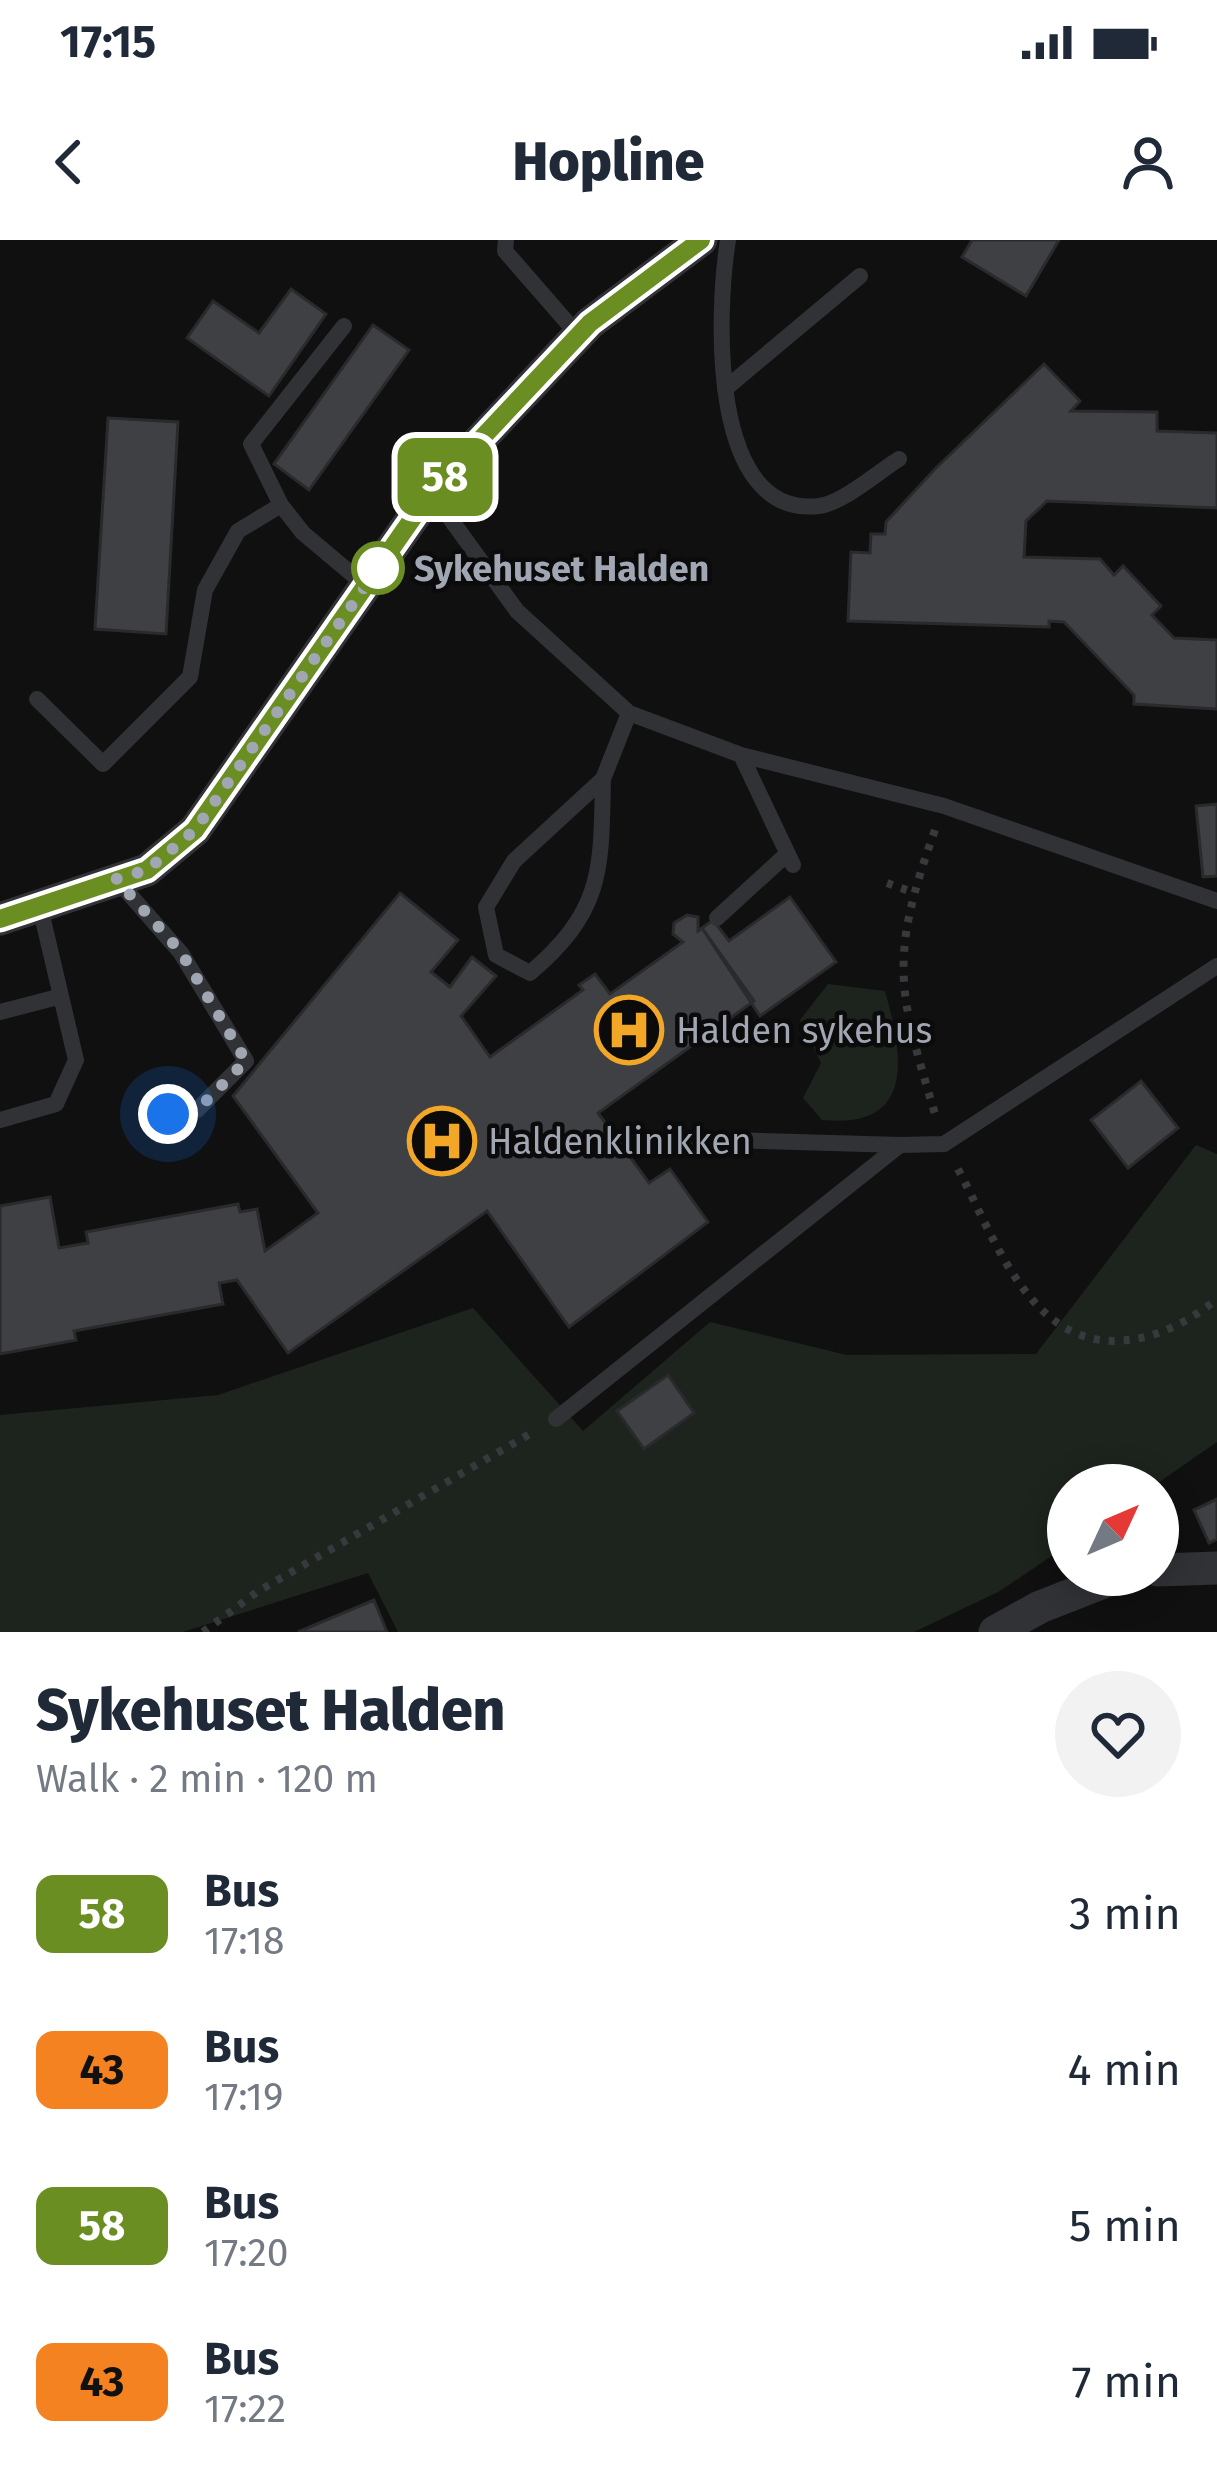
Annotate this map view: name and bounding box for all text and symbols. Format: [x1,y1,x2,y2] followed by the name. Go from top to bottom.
[60,15,156,69] text: 17:15
[36,129,102,195] icon: back
[1115,129,1181,195] icon: person
[513,130,704,194] text: Hopline
[391,438,499,516] line badge: 58
[422,452,468,502] text: 58
[353,543,403,593] marker: Sykehuset Halden
[414,547,709,591] place label: Sykehuset Halden
[594,995,664,1065] hospital icon: Halden sykehus
[676,1009,932,1053] place label: Halden sykehus
[138,1084,198,1144] your location
[407,1106,477,1176] hospital icon: Haldenklinikken
[488,1120,752,1164] place label: Haldenklinikken
[1047,1464,1179,1596] north arrow
[1047,1464,1179,1596] map controls
[1055,1671,1181,1797] button: heart
[36,1677,505,1745] text: Sykehuset Halden
[36,1756,378,1802] text: Walk · 2 min · 120 m
[204,1864,279,1918] text: Bus
[1069,1887,1181,1941] text: 3 min
[79,1889,125,1939] text: 58
[204,1918,284,1964] text: 17:18
[204,2020,279,2074] text: Bus
[1068,2043,1181,2097] text: 4 min
[80,2045,124,2095] text: 43
[204,2074,283,2120] text: 17:19
[204,2176,279,2230] text: Bus
[1069,2199,1181,2253] text: 5 min
[79,2201,125,2251] text: 58
[204,2230,289,2276] text: 17:20
[204,2332,279,2386] text: Bus
[1071,2355,1181,2409] text: 7 min
[80,2357,124,2407] text: 43
[204,2386,286,2432] text: 17:22

